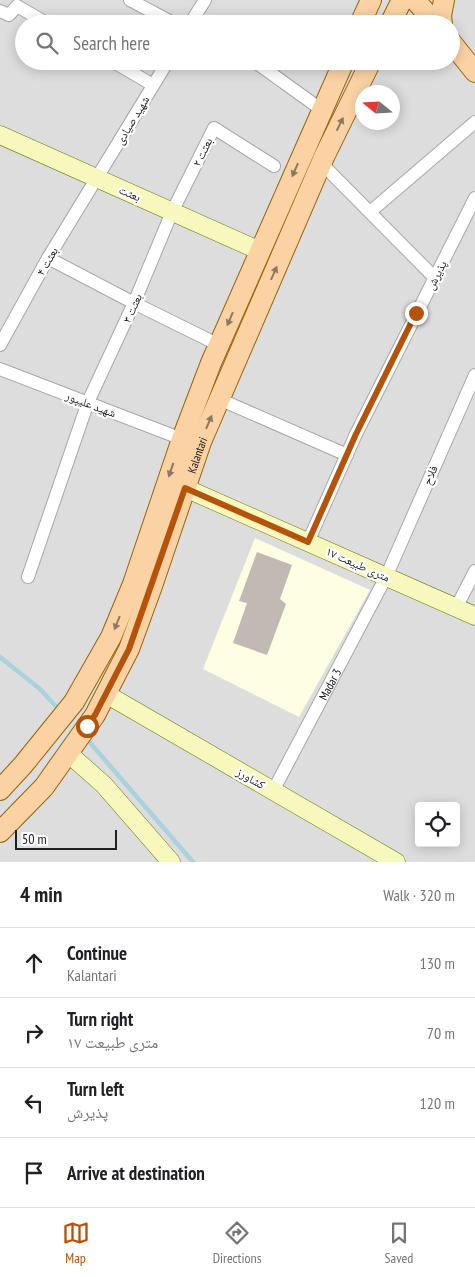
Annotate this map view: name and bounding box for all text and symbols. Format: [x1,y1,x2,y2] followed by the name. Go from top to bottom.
[15,15,460,70] search box
[33,29,61,57] icon: search
[73,31,150,55] text: Search here
[355,85,400,130] north arrow
[112,93,153,147] street label: شهید صیادی
[336,117,344,132] one-way arrow
[189,135,216,169] street label: بعثت ۲
[291,163,299,177] one-way arrow
[117,182,143,205] street label: بعثت
[33,244,61,278] street label: بعثت ۴
[422,257,450,292] street label: پذیرش
[270,266,278,280] one-way arrow
[119,291,145,325] street label: بعثت ۳
[405,302,428,325] route end
[226,312,234,326] one-way arrow
[63,387,118,421] street label: شهید علیپور
[206,415,214,429] one-way arrow
[183,434,210,475] street label: Kalantari
[167,463,175,478] one-way arrow
[419,463,441,487] street label: فلاح
[324,543,392,585] street label: ۱۷ متری طبیعت
[112,616,120,630] one-way arrow
[315,666,344,702] street label: Madar 3
[76,715,99,738] route start
[233,763,268,792] street label: کشاورز
[415,802,460,847] map controls
[415,802,460,847] button: locate
[15,827,118,850] scale bar
[22,830,47,848] text: 50 m
[20,881,62,908] text: 4 min
[383,885,455,905] text: Walk · 320 m
[67,941,127,965] text: Continue
[20,949,48,977] icon: ahead
[420,953,455,973] text: 130 m
[67,965,117,985] text: Kalantari
[67,1007,133,1031] text: Turn right
[20,1019,48,1047] icon: right
[427,1023,455,1043] text: 70 m
[67,1032,158,1052] text: ۱۷ متری طبیعت
[67,1077,124,1101] text: Turn left
[20,1089,48,1117] icon: left
[420,1093,455,1113] text: 120 m
[67,1102,108,1122] text: پذیرش
[20,1159,48,1187] icon: arrive
[67,1161,205,1185] text: Arrive at destination
[62,1219,90,1267] tab: Map
[213,1219,261,1267] tab: Directions
[385,1219,413,1267] tab: Saved

